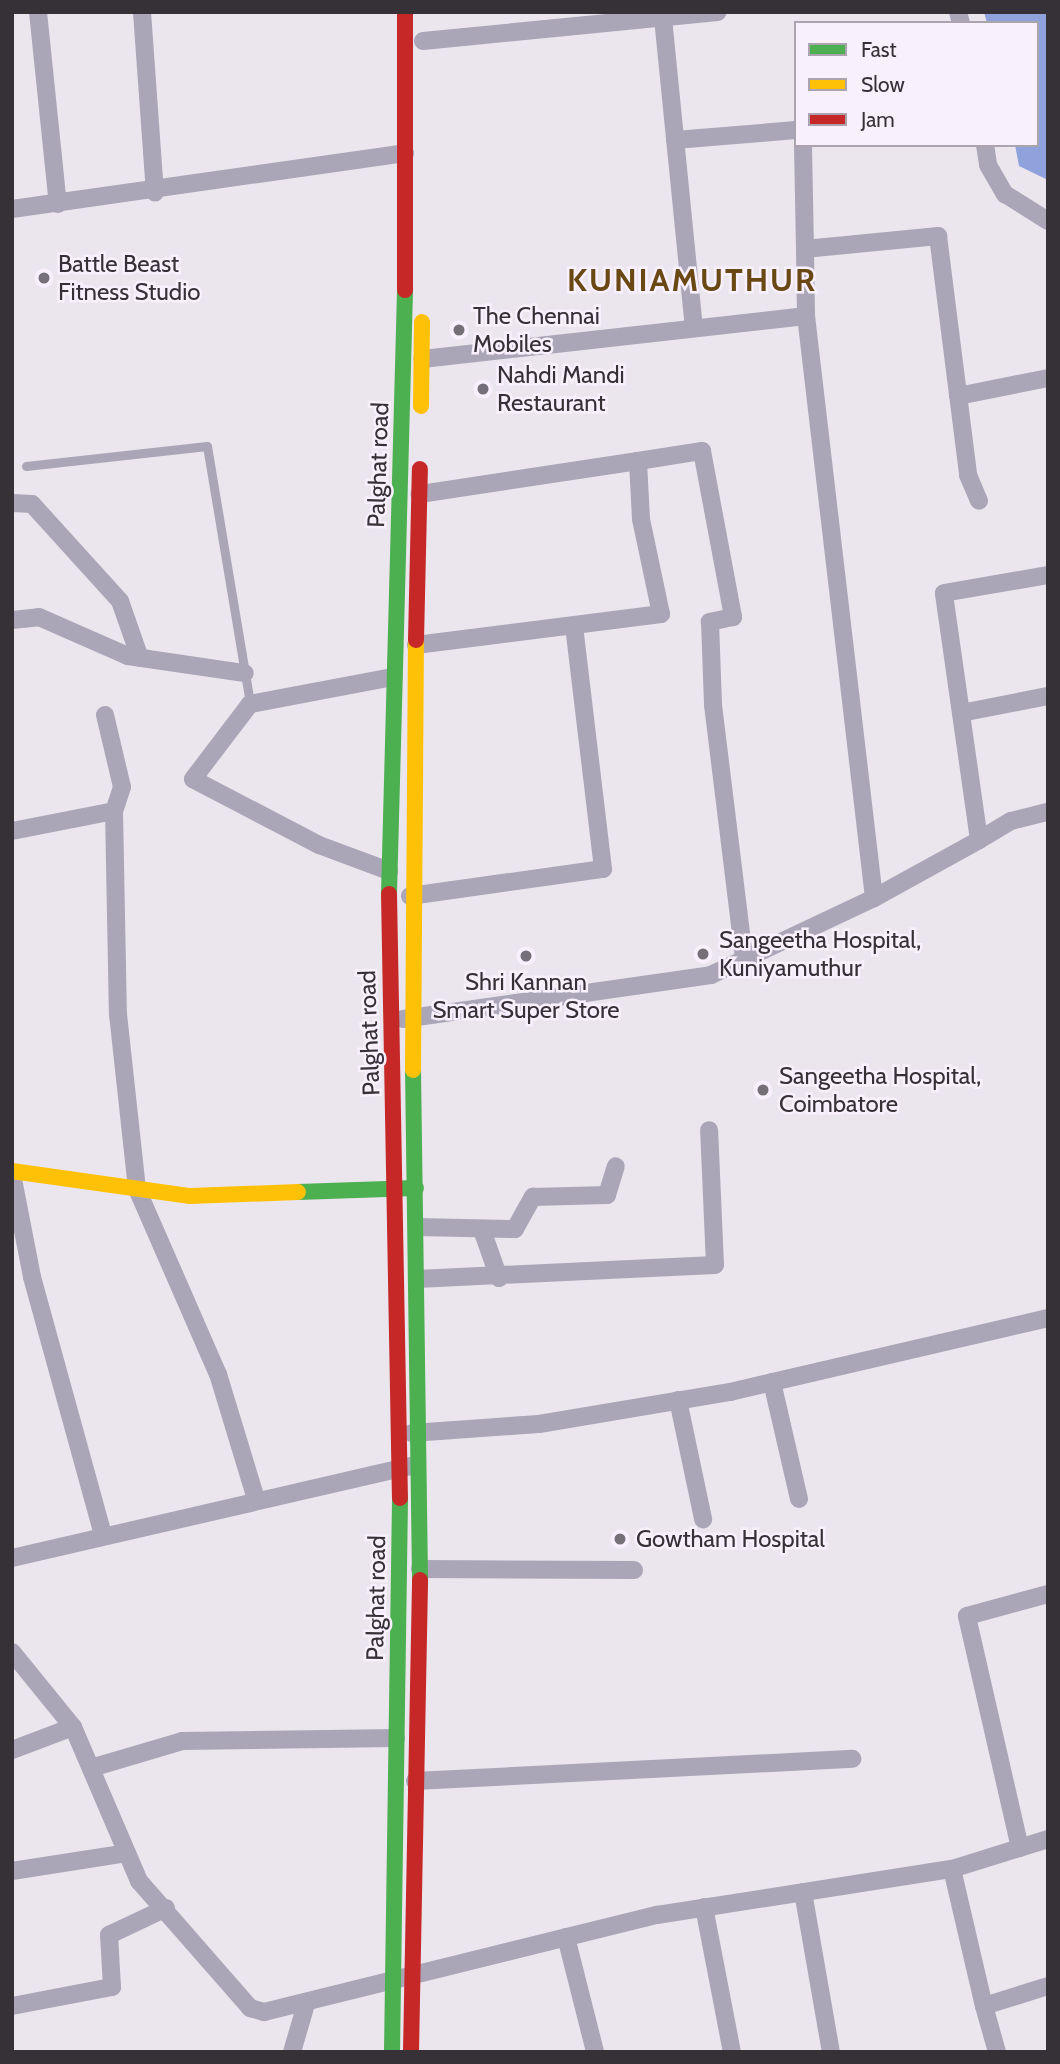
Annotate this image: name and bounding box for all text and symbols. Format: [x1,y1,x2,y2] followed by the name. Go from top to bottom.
[794,21,1039,147] legend
[861,37,897,62] text: Fast
[861,72,905,97] text: Slow
[861,107,895,132] text: Jam
[58,250,200,306] place label: Battle Beast Fitness Studio
[568,261,816,299] district label: KUNIAMUTHUR
[36,270,52,286] marker: Battle Beast Fitness Studio
[473,302,600,358] place label: The Chennai Mobiles
[451,322,467,338] marker: The Chennai Mobiles
[497,361,625,417] place label: Nahdi Mandi Restaurant
[475,381,491,397] marker: Nahdi Mandi Restaurant
[361,402,395,528] street label: Palghat road
[719,926,921,982] place label: Sangeetha Hospital, Kuniyamuthur
[693,944,713,964] marker: Sangeetha Hospital, Kuniyamuthur
[518,948,534,964] marker: Shri Kannan Smart Super Store
[432,968,620,1024] place label: Shri Kannan Smart Super Store
[352,970,386,1096] street label: Palghat road
[779,1062,981,1118] place label: Sangeetha Hospital, Coimbatore
[753,1080,773,1100] marker: Sangeetha Hospital, Coimbatore
[636,1525,825,1553] place label: Gowtham Hospital
[610,1529,630,1549] marker: Gowtham Hospital
[361,1535,391,1661] street label: Palghat road

